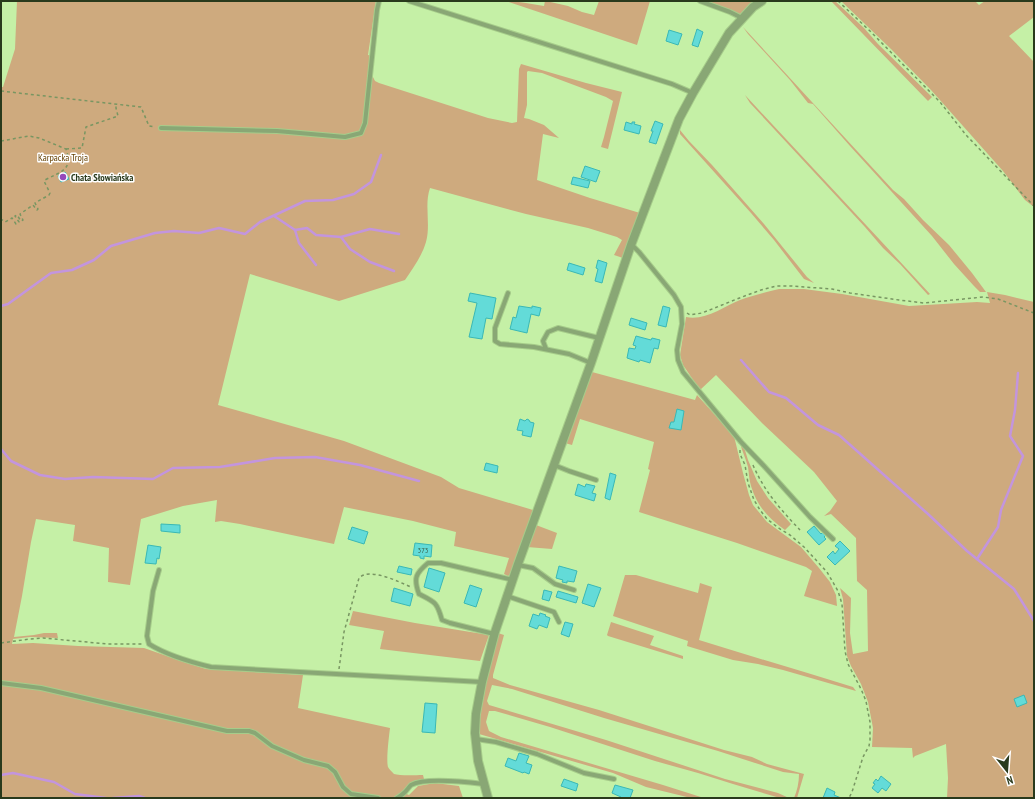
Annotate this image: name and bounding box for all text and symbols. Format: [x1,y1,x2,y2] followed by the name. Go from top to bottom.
[38,151,88,164] park label: Karpacka Troja
[71,171,133,184] place label: Chata Słowiańska
[58,172,68,182] marker: Chata Słowiańska
[418,545,429,555] house number: 373
[987,751,1027,791] north arrow
[1005,773,1015,788] text: N

